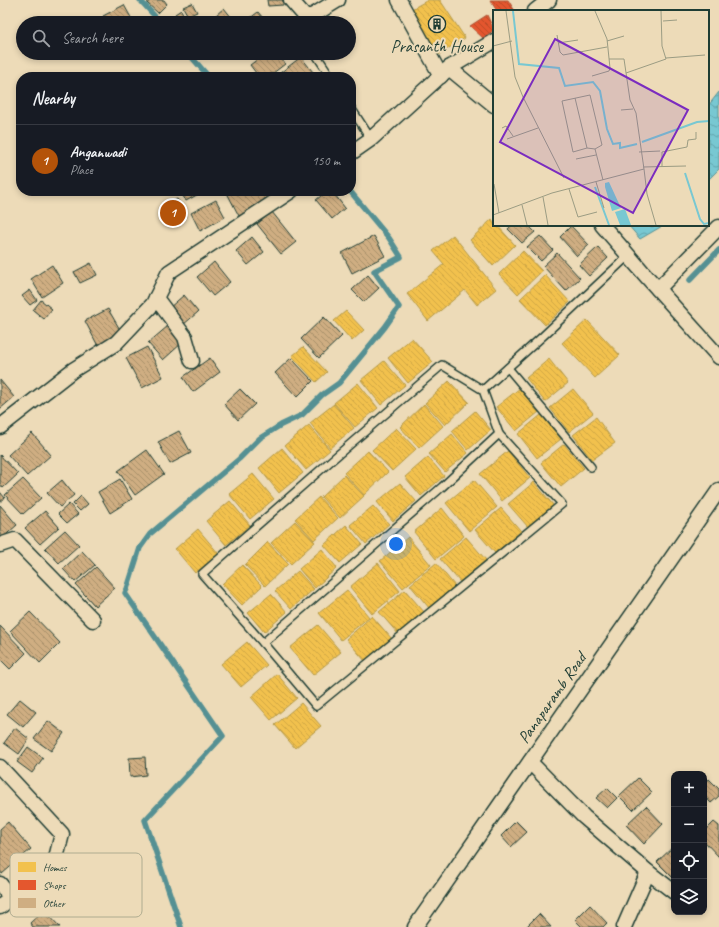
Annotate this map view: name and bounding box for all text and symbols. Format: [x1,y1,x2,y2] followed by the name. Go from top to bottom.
[493,10,709,226] inset map
[427,14,447,34] building icon: Prasanth House
[16,16,356,60] search box
[30,27,52,49] icon: search
[62,29,123,48] text: Search here
[391,36,485,57] place label: Prasanth House
[32,88,75,109] text: Nearby
[70,143,126,162] text: Anganwadi
[42,153,48,169] text: 1
[312,153,340,169] text: 150 m
[70,162,93,178] text: Place
[160,198,186,228] pin: 1
[386,534,406,554] your location
[513,647,592,747] street label: Panaparamb Road
[671,771,707,915] map controls
[671,771,707,807] button: +
[671,807,707,843] button: −
[671,843,707,879] button: locate
[10,853,142,917] legend
[43,860,68,874] text: Homes
[43,878,67,892] text: Shops
[671,879,707,915] button: layers
[43,896,66,910] text: Other

